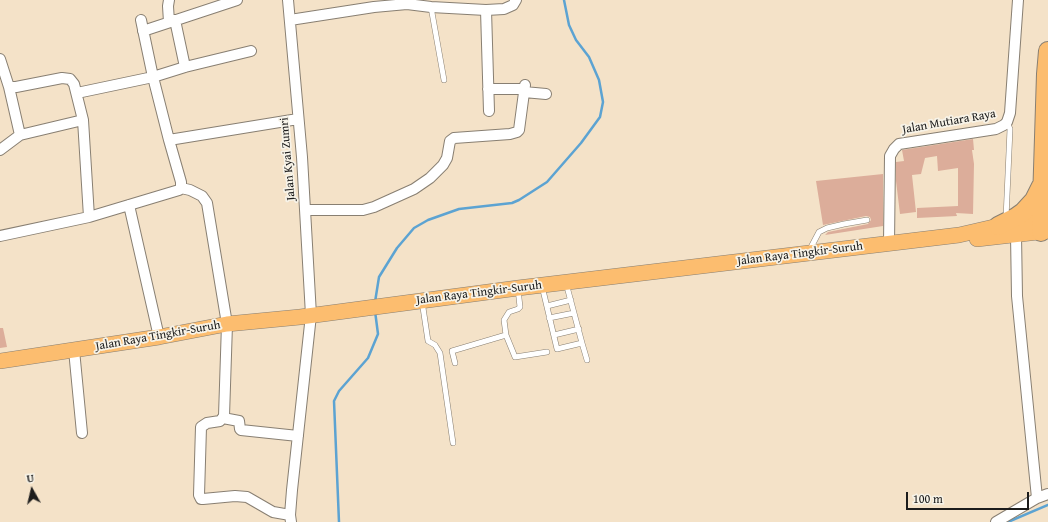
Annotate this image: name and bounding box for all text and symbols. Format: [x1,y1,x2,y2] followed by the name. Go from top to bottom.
[901,107,997,137] street label: Jalan Mutiara Raya
[277,117,299,201] street label: Jalan Kyai Zumri
[736,239,864,269] street label: Jalan Raya Tingkir-Suruh
[415,278,543,308] street label: Jalan Raya Tingkir-Suruh
[94,318,222,354] street label: Jalan Raya Tingkir-Suruh
[12,470,52,510] north arrow
[26,470,35,487] text: U
[908,484,1031,510] scale bar
[913,490,943,507] text: 100 m

